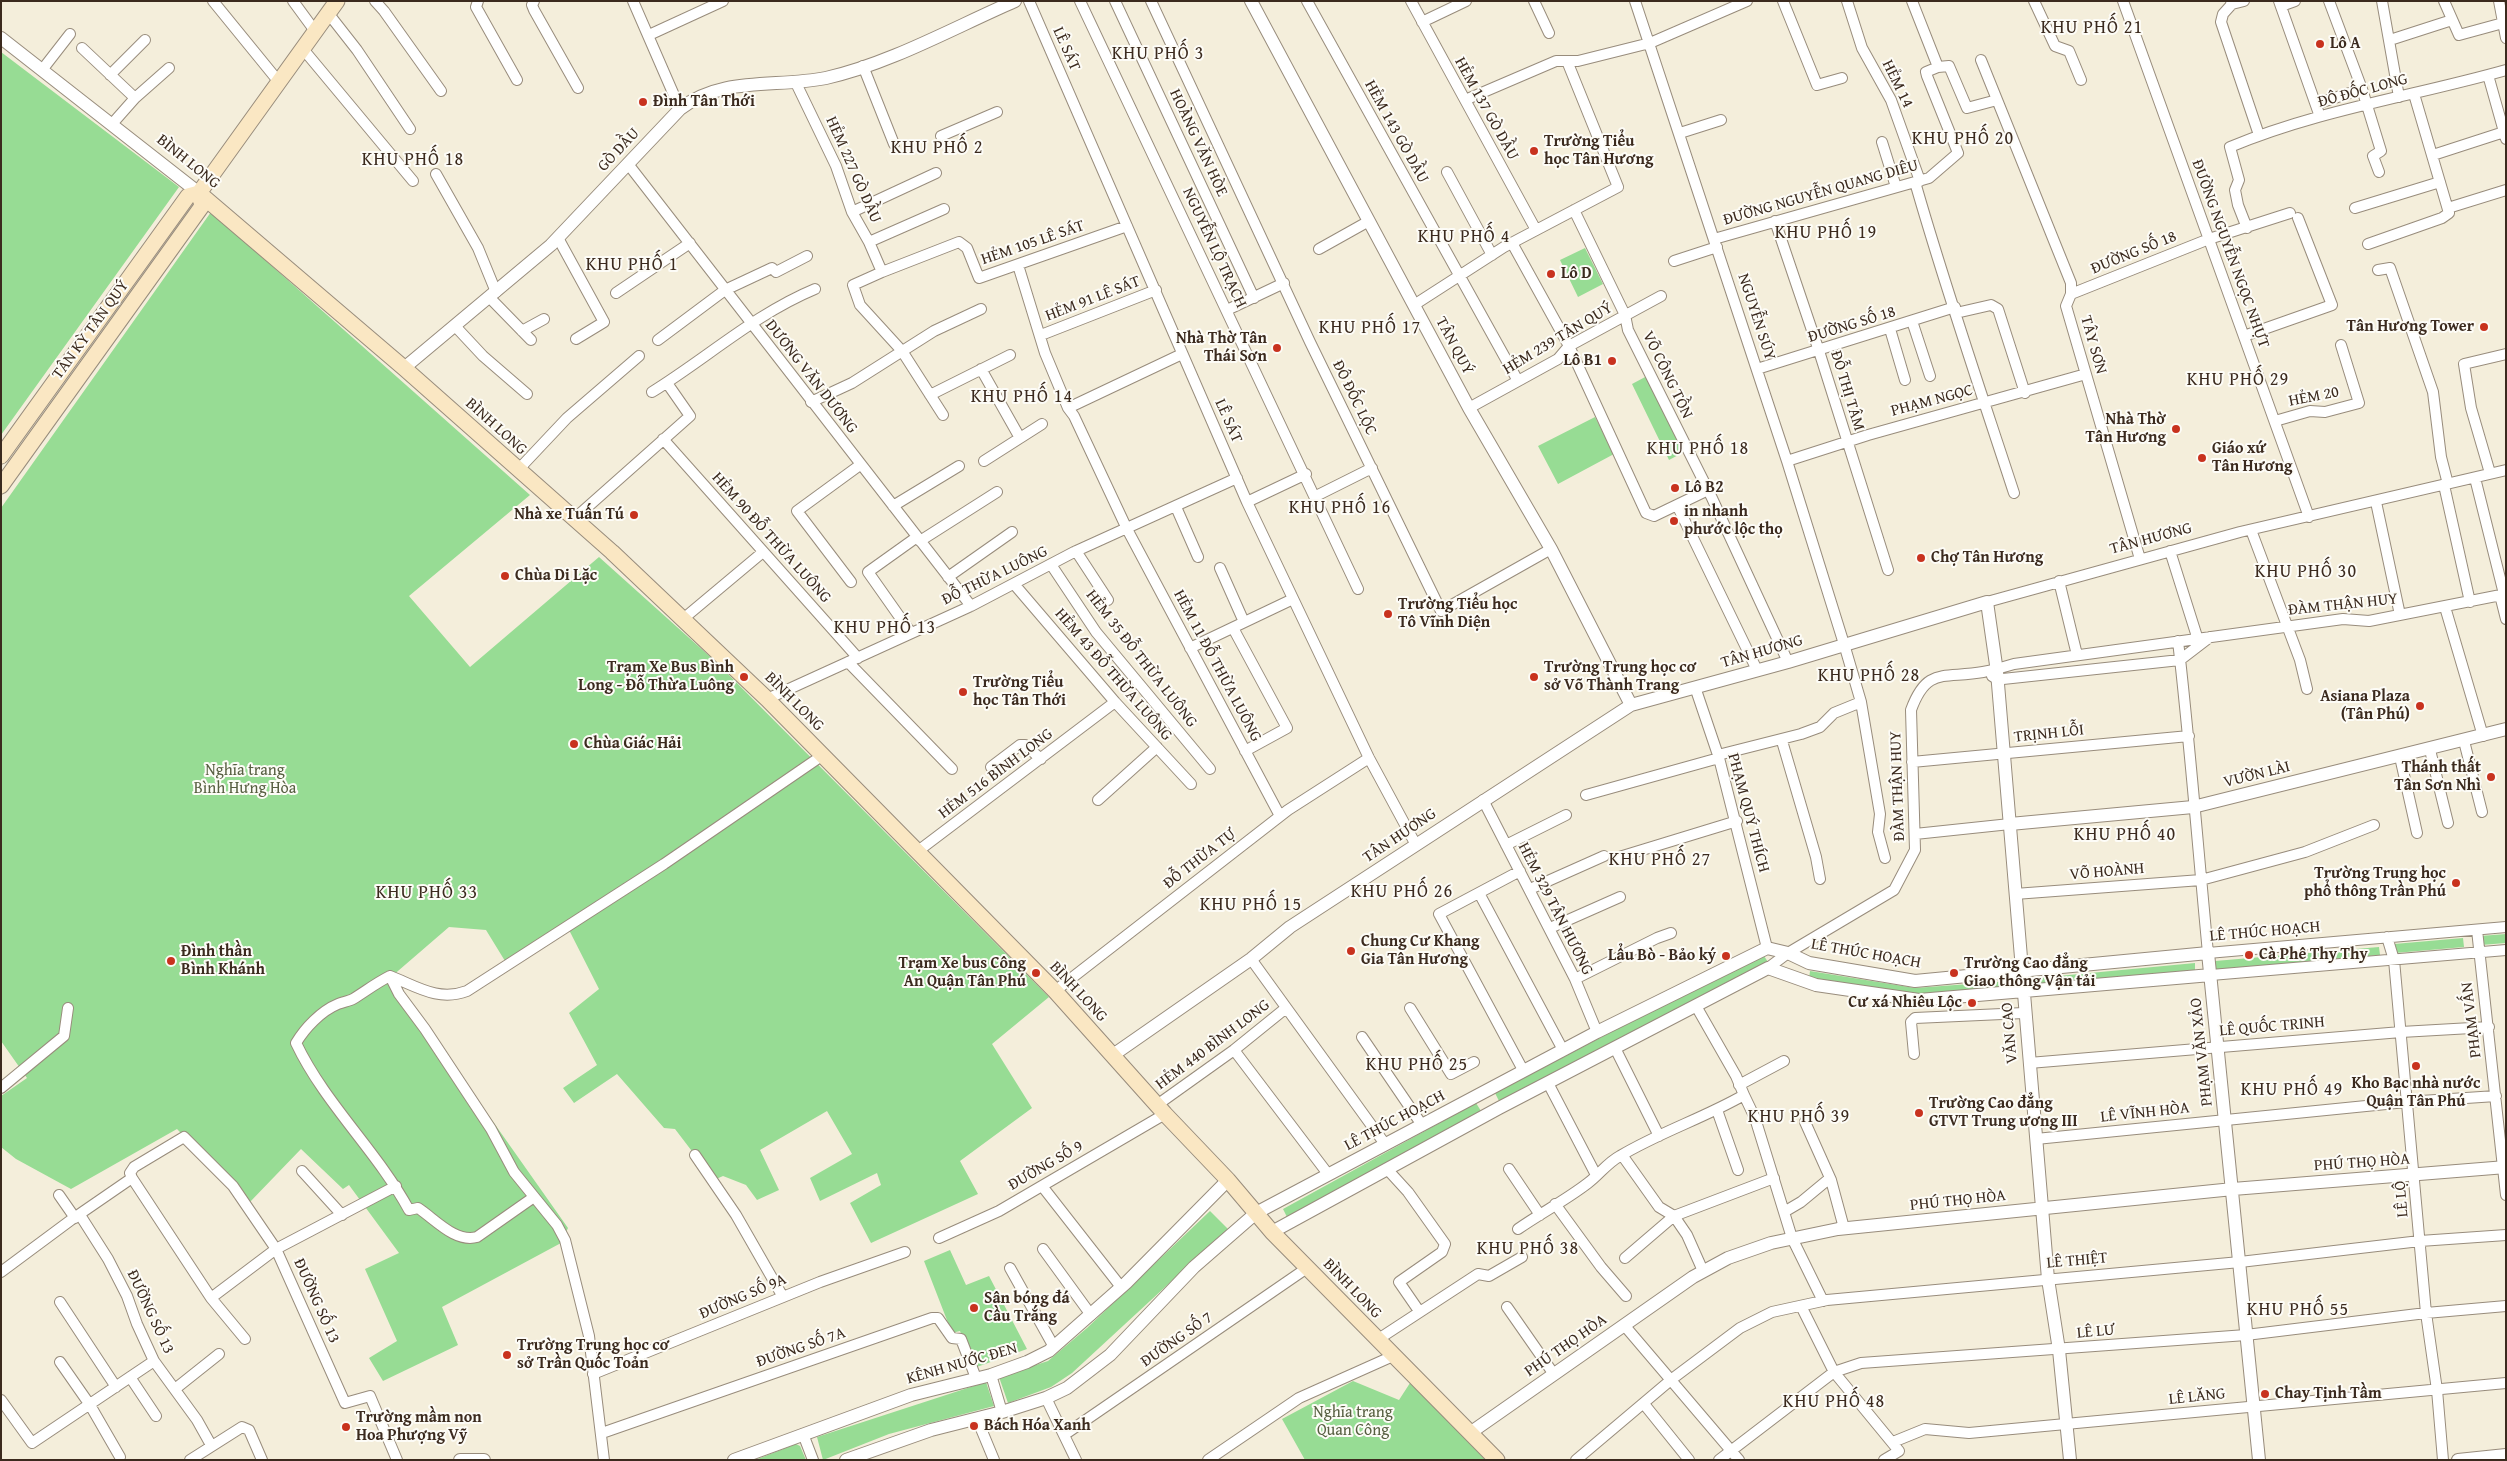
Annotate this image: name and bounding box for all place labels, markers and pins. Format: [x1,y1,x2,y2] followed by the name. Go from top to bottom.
[2330,34,2361,54] place label: Lô A
[2314,38,2326,50] marker: Lô A
[653,92,755,112] place label: Đình Tân Thới
[637,96,649,108] marker: Đình Tân Thới
[1544,132,1653,170] place label: Trường Tiểu học Tân Hương
[1528,145,1540,157] marker: Trường Tiểu học Tân Hương
[1561,264,1592,284] place label: Lô D
[1545,268,1557,280] marker: Lô D
[2347,317,2474,337] place label: Tân Hương Tower
[2478,321,2490,333] marker: Tân Hương Tower
[1176,329,1267,367] place label: Nhà Thờ Tân Thái Sơn
[1271,342,1283,354] marker: Nhà Thờ Tân Thái Sơn
[1563,351,1602,371] place label: Lô B1
[1606,355,1618,367] marker: Lô B1
[2086,410,2166,448] place label: Nhà Thờ Tân Hương
[2170,423,2182,435] marker: Nhà Thờ Tân Hương
[2212,439,2292,477] place label: Giáo xứ Tân Hương
[2196,452,2208,464] marker: Giáo xứ Tân Hương
[1685,478,1724,498] place label: Lô B2
[1669,482,1681,494] marker: Lô B2
[1684,502,1783,540] place label: in nhanh phước lộc thọ
[514,505,624,525] place label: Nhà xe Tuấn Tú
[628,509,640,521] marker: Nhà xe Tuấn Tú
[1668,515,1680,527] marker: in nhanh phước lộc thọ
[1931,548,2043,568] place label: Chợ Tân Hương
[1915,552,1927,564] marker: Chợ Tân Hương
[515,566,597,586] place label: Chùa Di Lặc
[499,570,511,582] marker: Chùa Di Lặc
[1398,595,1517,633] place label: Trường Tiểu học Tô Vĩnh Diện
[1382,608,1394,620] marker: Trường Tiểu học Tô Vĩnh Diện
[578,658,734,696] place label: Trạm Xe Bus Bình Long - Đỗ Thừa Luông
[1544,658,1696,696] place label: Trường Trung học cơ sở Võ Thành Trang
[738,671,750,683] marker: Trạm Xe Bus Bình Long - Đỗ Thừa Luông
[1528,671,1540,683] marker: Trường Trung học cơ sở Võ Thành Trang
[973,673,1066,711] place label: Trường Tiểu học Tân Thới
[957,686,969,698] marker: Trường Tiểu học Tân Thới
[2320,687,2410,725] place label: Asiana Plaza (Tân Phú)
[2414,700,2426,712] marker: Asiana Plaza (Tân Phú)
[584,734,681,754] place label: Chùa Giác Hải
[568,738,580,750] marker: Chùa Giác Hải
[2394,758,2481,796] place label: Thánh thất Tân Sơn Nhì
[2485,771,2497,783] marker: Thánh thất Tân Sơn Nhì
[2304,864,2446,902] place label: Trường Trung học phổ thông Trần Phú
[2450,877,2462,889] marker: Trường Trung học phổ thông Trần Phú
[1361,932,1479,970] place label: Chung Cư Khang Gia Tân Hương
[181,942,265,980] place label: Đình thần Bình Khánh
[1345,945,1357,957] marker: Chung Cư Khang Gia Tân Hương
[2259,945,2368,965] place label: Cà Phê Thy Thy
[1608,946,1716,966] place label: Lẩu Bò - Bảo ký
[2243,949,2255,961] marker: Cà Phê Thy Thy
[1720,950,1732,962] marker: Lẩu Bò - Bảo ký
[898,954,1026,992] place label: Trạm Xe bus Công An Quận Tân Phú
[1964,954,2095,992] place label: Trường Cao đẳng Giao thông Vận tải
[165,955,177,967] marker: Đình thần Bình Khánh
[1030,967,1042,979] marker: Trạm Xe bus Công An Quận Tân Phú
[1948,967,1960,979] marker: Trường Cao đẳng Giao thông Vận tải
[1848,993,1962,1013] place label: Cư xá Nhiêu Lộc
[1966,997,1978,1009] marker: Cư xá Nhiêu Lộc
[2410,1060,2422,1072] marker: Kho Bạc nhà nước Quận Tân Phú
[2352,1074,2480,1112] place label: Kho Bạc nhà nước Quận Tân Phú
[1929,1094,2078,1132] place label: Trường Cao đẳng GTVT Trung ương III
[1913,1107,1925,1119] marker: Trường Cao đẳng GTVT Trung ương III
[984,1289,1070,1327] place label: Sân bóng đá Cầu Trắng
[968,1302,980,1314] marker: Sân bóng đá Cầu Trắng
[517,1336,669,1374] place label: Trường Trung học cơ sở Trần Quốc Toản
[501,1349,513,1361] marker: Trường Trung học cơ sở Trần Quốc Toản
[2275,1384,2382,1404] place label: Chay Tịnh Tầm
[2259,1388,2271,1400] marker: Chay Tịnh Tầm
[356,1408,482,1446] place label: Trường mầm non Hoa Phượng Vỹ
[984,1416,1091,1436] place label: Bách Hóa Xanh
[968,1420,980,1432] marker: Bách Hóa Xanh
[340,1421,352,1433] marker: Trường mầm non Hoa Phượng Vỹ

